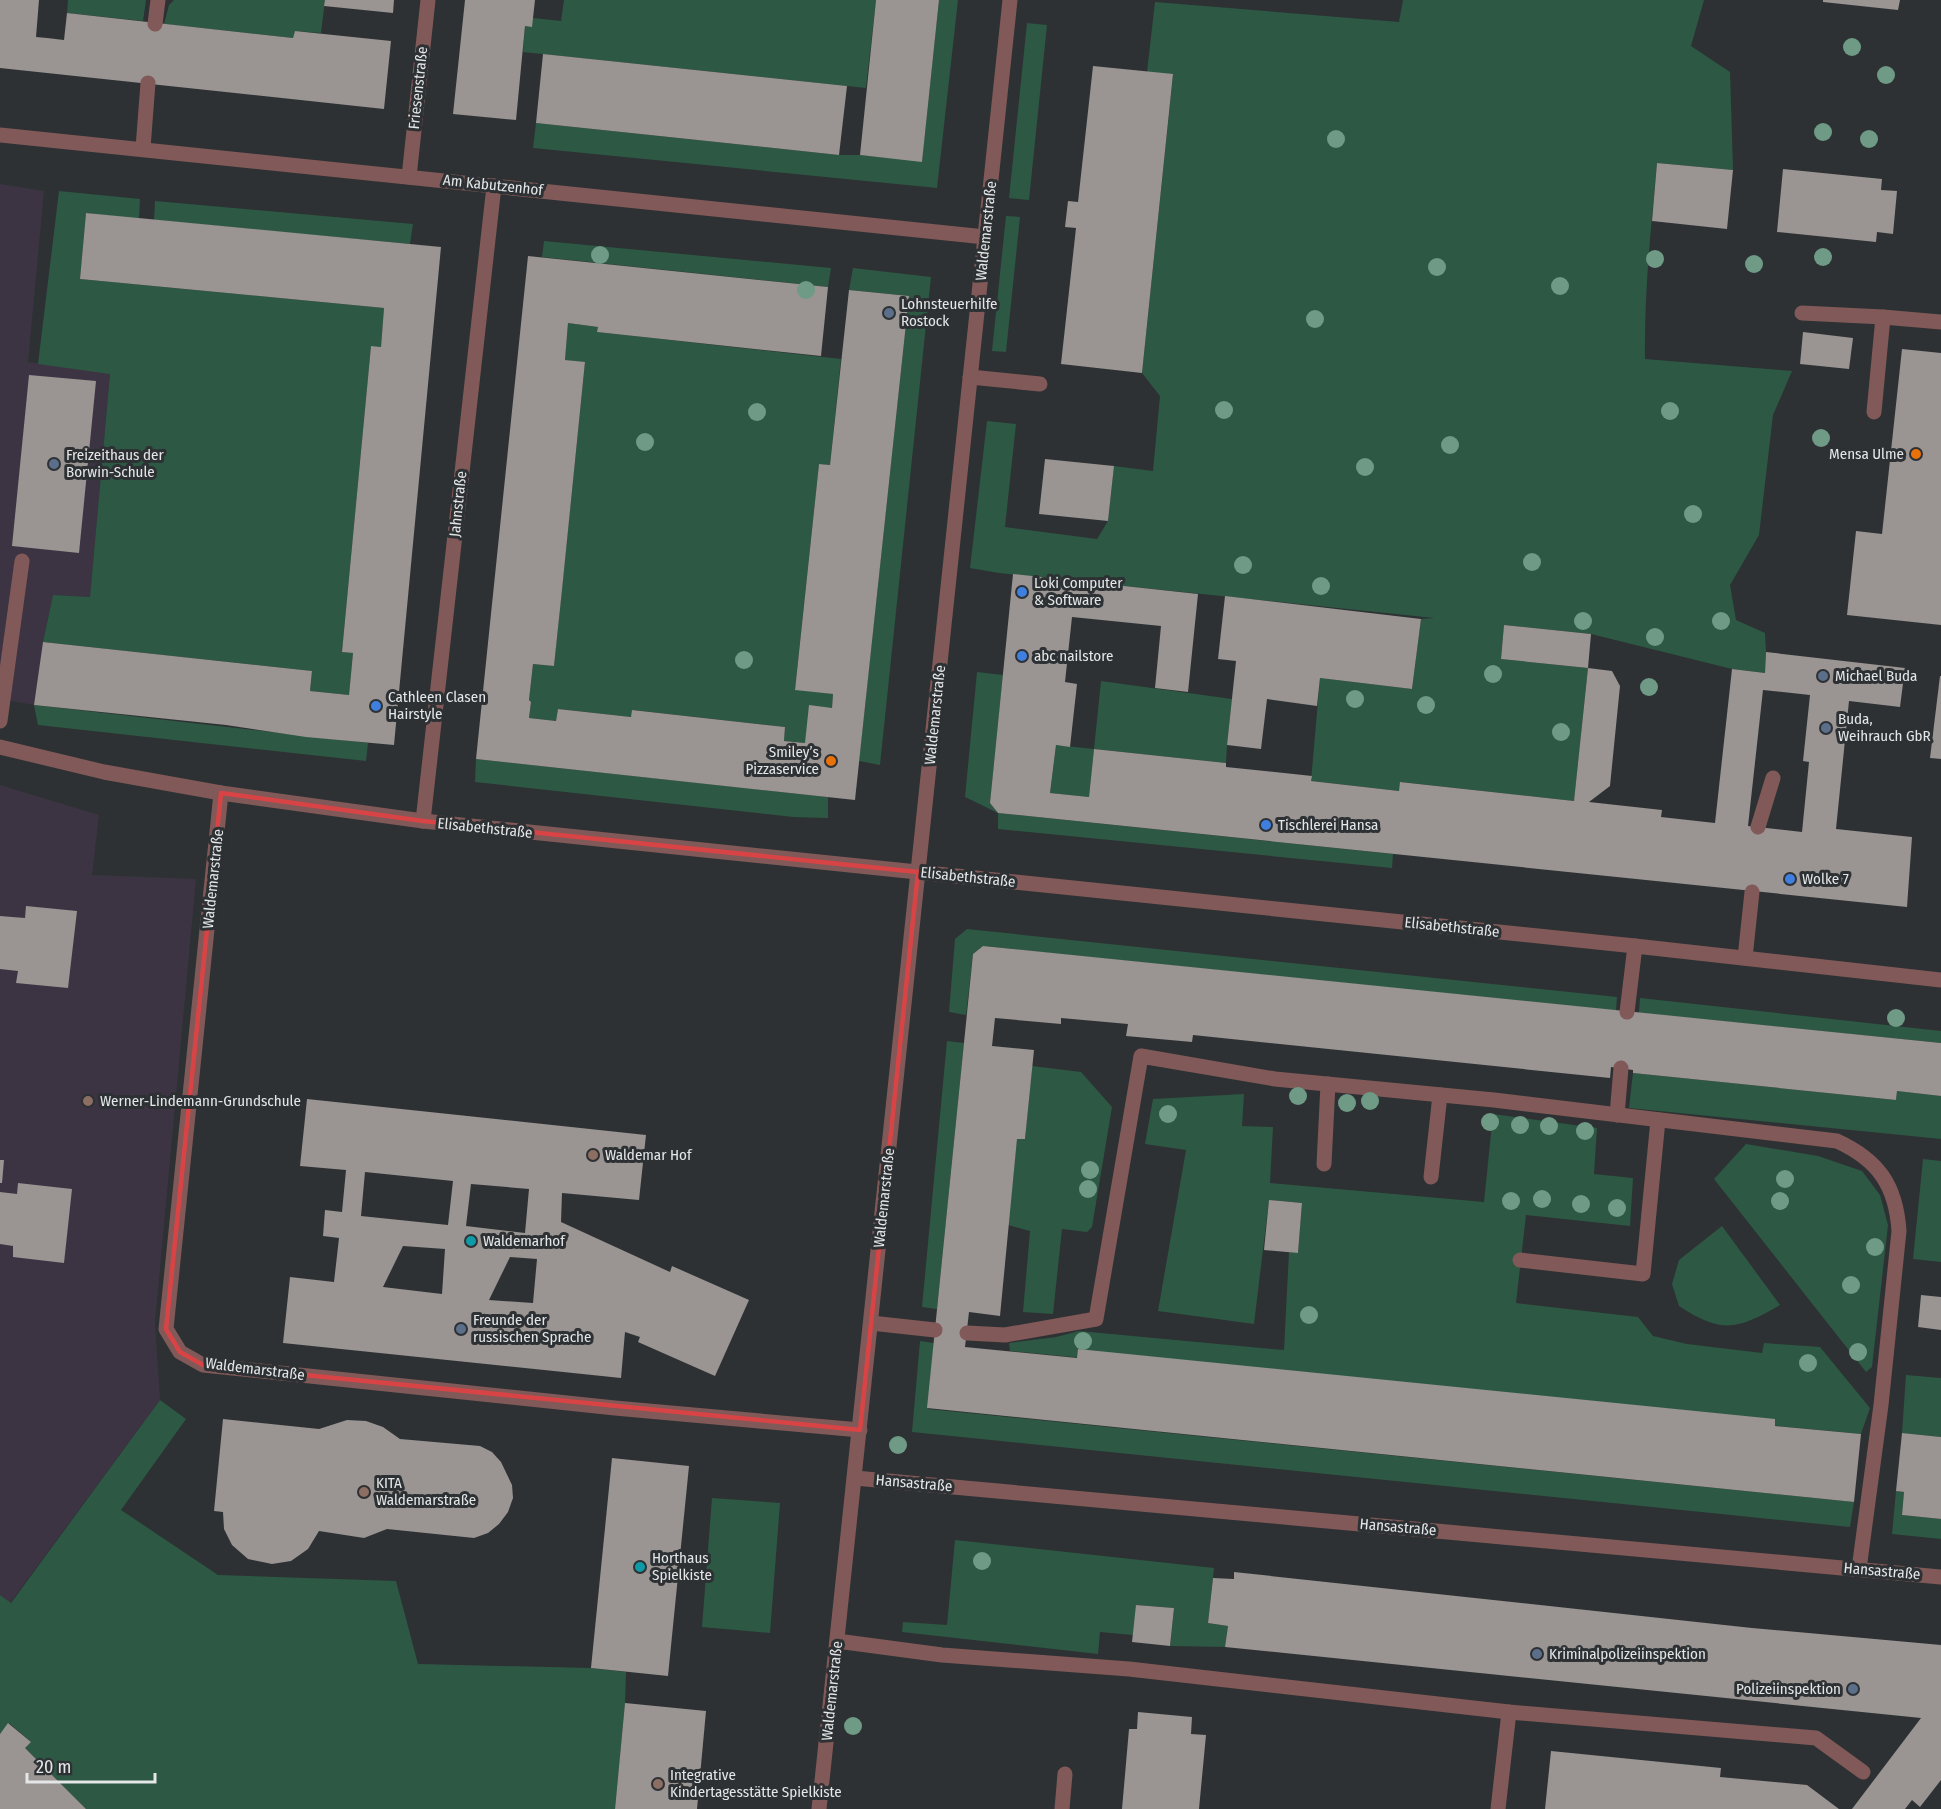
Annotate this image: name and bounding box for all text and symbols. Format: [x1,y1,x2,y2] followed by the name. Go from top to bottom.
[405,46,431,130] street label: Friesenstraße
[442,171,545,199] street label: Am Kabutzenhof
[972,180,1000,282] street label: Waldemarstraße
[901,295,998,330] place label: Lohnsteuerhilfe Rostock
[882,306,896,320] marker: Lohnsteuerhilfe Rostock
[1829,445,1904,463] place label: Mensa Ulme
[66,446,164,481] place label: Freizeithaus der Borwin-Schule
[1909,447,1923,461] marker: Mensa Ulme
[47,457,61,471] marker: Freizeithaus der Borwin-Schule
[446,470,470,538] street label: Jahnstraße
[1034,574,1123,609] place label: Loki Computer & Software
[1015,585,1029,599] marker: Loki Computer & Software
[1034,647,1113,665] place label: abc nailstore
[1015,649,1029,663] marker: abc nailstore
[921,664,949,766] street label: Waldemarstraße
[1835,667,1917,685] place label: Michael Buda
[1816,669,1830,683] marker: Michael Buda
[388,688,486,723] place label: Cathleen Clasen Hairstyle
[369,699,383,713] marker: Cathleen Clasen Hairstyle
[1838,710,1931,745] place label: Buda, Weihrauch GbR
[1819,721,1833,735] marker: Buda, Weihrauch GbR
[745,743,819,778] place label: Smiley’s Pizzaservice
[824,754,838,768] marker: Smiley’s Pizzaservice
[437,814,533,842] street label: Elisabethstraße
[1278,816,1378,834] place label: Tischlerei Hansa
[1259,818,1273,832] marker: Tischlerei Hansa
[199,828,227,930] street label: Waldemarstraße
[920,863,1016,891] street label: Elisabethstraße
[1802,870,1849,888] place label: Wolke 7
[1783,872,1797,886] marker: Wolke 7
[1404,913,1500,941] street label: Elisabethstraße
[100,1092,301,1110] place label: Werner-Lindemann-Grundschule
[81,1094,95,1108] marker: Werner-Lindemann-Grundschule
[605,1146,693,1164] place label: Waldemar Hof
[870,1147,898,1249] street label: Waldemarstraße
[586,1148,600,1162] marker: Waldemar Hof
[483,1232,566,1250] place label: Waldemarhof
[464,1234,478,1248] marker: Waldemarhof
[473,1311,591,1346] place label: Freunde der russischen Sprache
[454,1322,468,1336] marker: Freunde der russischen Sprache
[204,1354,306,1384] street label: Waldemarstraße
[875,1471,953,1495] street label: Hansastraße
[376,1474,476,1509] place label: KITA Waldemarstraße
[357,1485,371,1499] marker: KITA Waldemarstraße
[1359,1515,1437,1539] street label: Hansastraße
[652,1549,712,1584] place label: Horthaus Spielkiste
[1843,1559,1921,1583] street label: Hansastraße
[633,1560,647,1574] marker: Horthaus Spielkiste
[818,1640,846,1742] street label: Waldemarstraße
[1549,1645,1706,1663] place label: Kriminalpolizeiinspektion
[1530,1647,1544,1661] marker: Kriminalpolizeiinspektion
[1736,1680,1841,1698] place label: Polizeiinspektion
[1846,1682,1860,1696] marker: Polizeiinspektion
[27,1746,154,1784] scale bar
[36,1756,71,1778] text: 20 m
[670,1766,842,1801] place label: Integrative Kindertagesstätte Spielkiste
[651,1777,665,1791] marker: Integrative Kindertagesstätte Spielkiste

